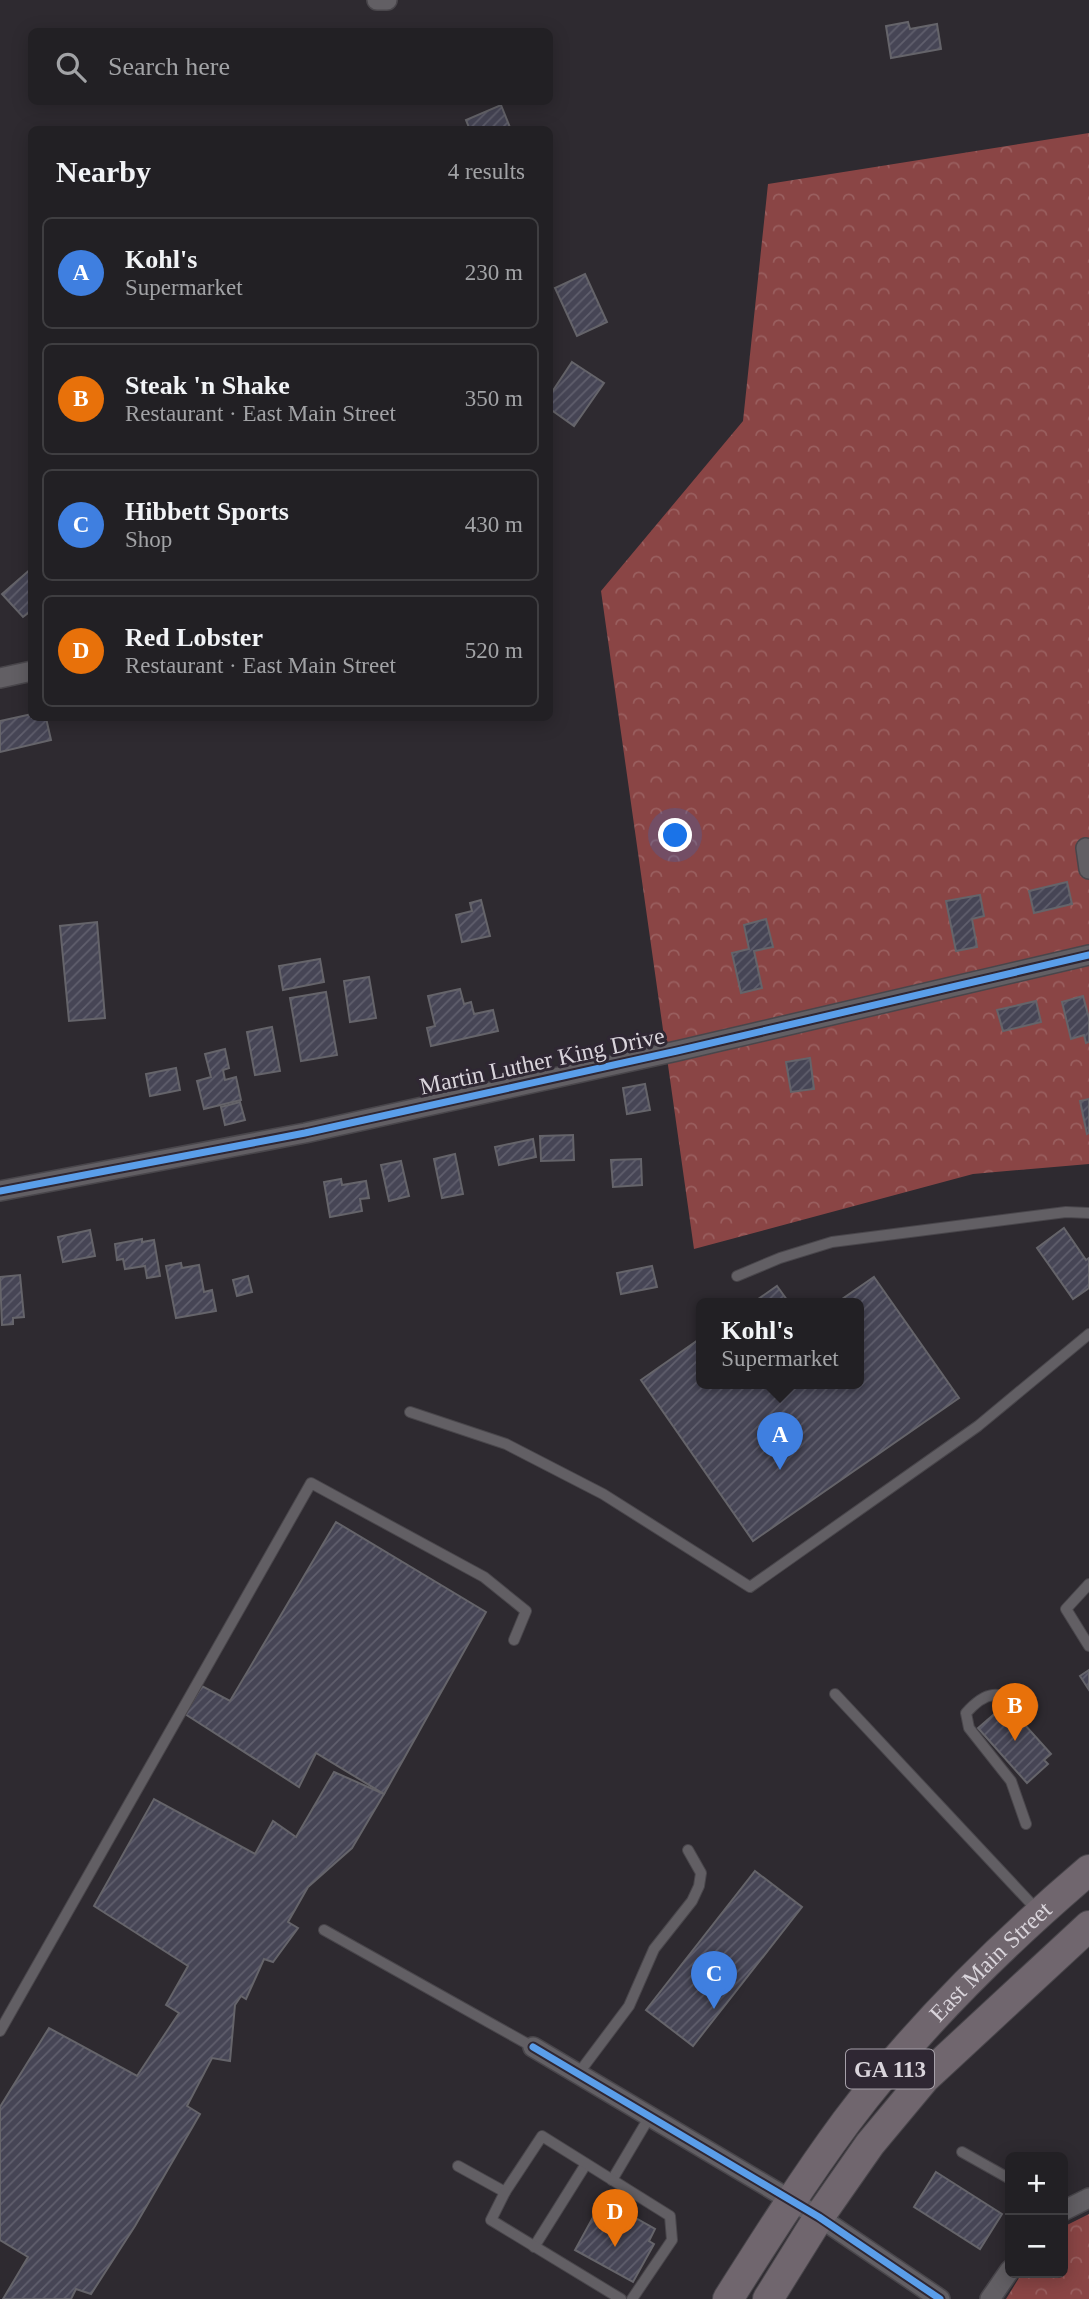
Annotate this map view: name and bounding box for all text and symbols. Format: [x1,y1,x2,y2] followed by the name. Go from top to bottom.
[28,28,553,105] search box
[52,48,90,86] icon: search
[108,52,230,81] text: Search here
[56,155,151,188] text: Nearby
[448,159,525,184] text: 4 results
[125,245,197,274] text: Kohl's
[73,260,89,285] text: A
[465,260,523,285] text: 230 m
[125,275,243,300] text: Supermarket
[125,371,290,400] text: Steak 'n Shake
[73,386,89,411] text: B
[465,386,523,411] text: 350 m
[125,401,396,426] text: Restaurant · East Main Street
[125,497,289,526] text: Hibbett Sports
[73,512,89,537] text: C
[465,512,523,537] text: 430 m
[125,527,172,552] text: Shop
[125,623,263,652] text: Red Lobster
[73,638,89,663] text: D
[465,638,523,663] text: 520 m
[125,653,396,678] text: Restaurant · East Main Street
[658,818,692,852] your location
[417,1022,667,1100] street label: Martin Luther King Drive
[696,1298,864,1389] popup
[721,1316,793,1345] text: Kohl's
[721,1346,839,1371] text: Supermarket
[757,1412,803,1470] pin: A
[992,1683,1038,1741] pin: B
[924,1896,1057,2027] street label: East Main Street
[691,1951,737,2009] pin: C
[846,2050,934,2088] road number: GA 113
[1005,2152,1068,2278] map controls
[1005,2152,1068,2215] button: +
[592,2189,638,2247] pin: D
[1005,2215,1068,2278] button: −

